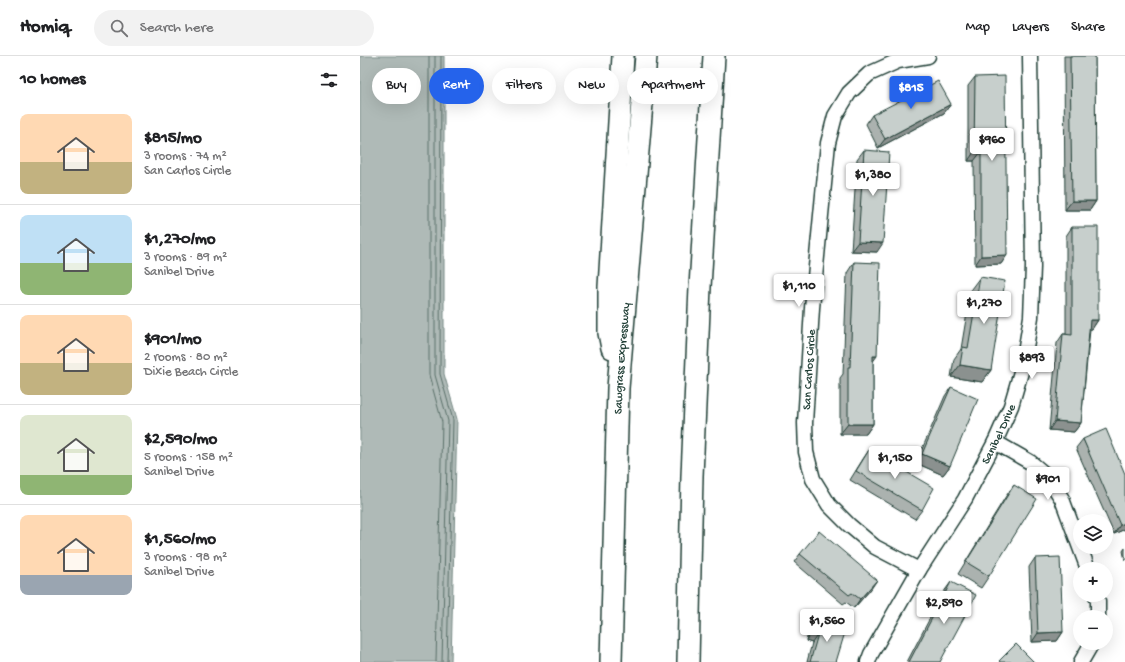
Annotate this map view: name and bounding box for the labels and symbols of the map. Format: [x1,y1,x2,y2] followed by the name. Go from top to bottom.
[887,76,935,110] pin: $815
[968,128,1016,162] pin: $960
[840,163,906,197] pin: $1,380
[766,274,832,308] pin: $1,110
[951,291,1017,325] pin: $1,270
[612,302,634,414] street label: Sawgrass Expressway
[801,328,820,410] street label: San Carlos Circle
[1008,346,1056,380] pin: $893
[980,402,1020,467] street label: Sanibel Drive
[862,446,928,480] pin: $1,150
[1024,467,1072,501] pin: $901
[911,591,977,625] pin: $2,590
[794,609,860,643] pin: $1,560

